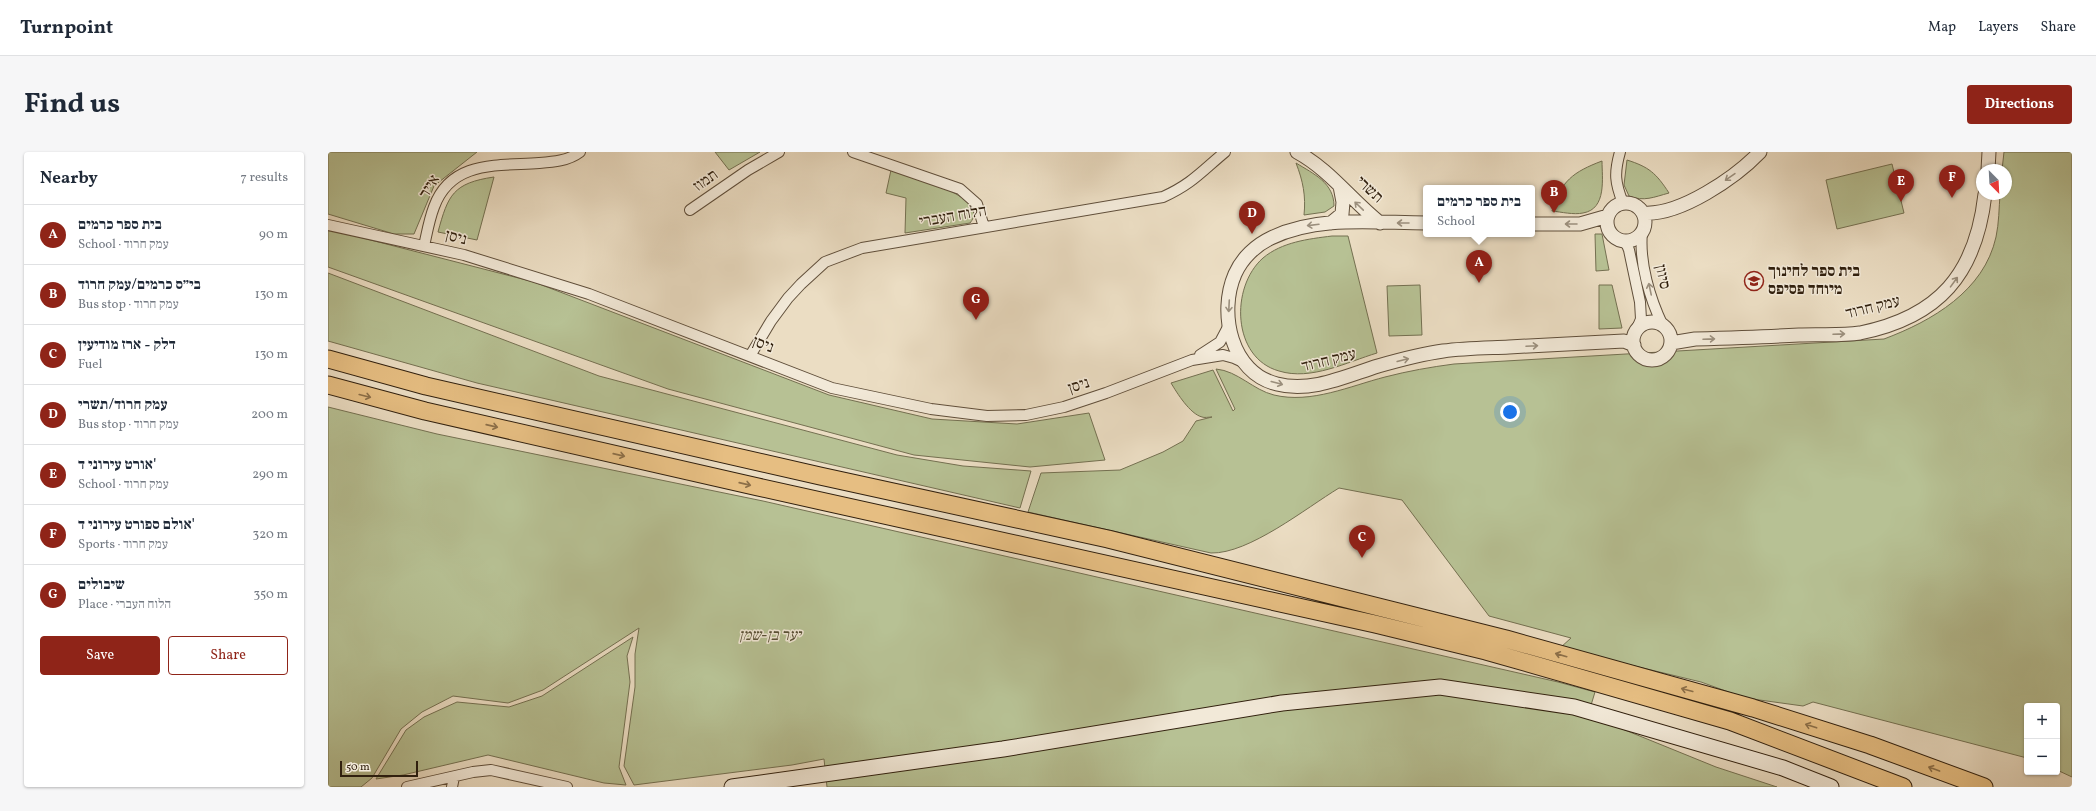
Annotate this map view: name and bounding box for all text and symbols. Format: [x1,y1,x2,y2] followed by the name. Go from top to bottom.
[20,15,113,41] text: Turnpoint
[1928,18,1956,37] text: Map
[1978,18,2018,37] text: Layers
[2040,18,2076,37] text: Share
[24,85,120,124] text: Find us
[1967,85,2072,124] button: Directions
[689,164,723,198] street label: תמוז
[1976,164,2012,200] north arrow
[1939,165,1965,198] pin: F
[40,167,98,190] text: Nearby
[241,169,288,187] text: 7 results
[1888,169,1914,202] pin: E
[414,171,446,203] street label: אייר
[1350,171,1388,209] street label: תשרי
[1725,173,1736,181] one-way arrow
[1541,180,1567,213] pin: B
[1423,185,1535,237] popup
[1437,192,1521,213] text: בית ספר כרמים
[917,200,989,234] street label: הלוח העברי
[1239,201,1265,234] pin: D
[1354,201,1364,210] one-way arrow
[1437,213,1475,231] text: School
[78,215,162,236] text: בית ספר כרמים
[1397,219,1410,227] one-way arrow
[1565,220,1578,228] one-way arrow
[1307,221,1320,229] one-way arrow
[443,225,469,251] street label: ניסן
[48,226,58,244] text: A
[259,226,288,244] text: 90 m
[78,236,169,254] text: School · עמק חרוד
[1466,250,1492,283] pin: A
[1768,261,1860,301] place label: בית ספר לחינוך מיוחד פסיפס
[1649,263,1675,291] street label: סיוון
[1743,270,1765,292] school or university icon: בית ספר לחינוך מיוחד פסיפס
[78,275,201,296] text: בי״ס כרמים/עמק חרוד
[1950,277,1958,288] one-way arrow
[1645,283,1653,296] one-way arrow
[49,286,57,304] text: B
[255,286,288,304] text: 130 m
[963,287,989,320] pin: G
[1843,291,1903,325] street label: עמק חרוד
[78,296,179,314] text: Bus stop · עמק חרוד
[1225,299,1232,312] one-way arrow
[1832,330,1845,337] one-way arrow
[749,331,777,359] street label: ניסן
[78,335,176,356] text: דלק - ארז מודיעין
[1702,335,1715,342] one-way arrow
[1525,342,1538,350] one-way arrow
[1299,344,1359,378] street label: עמק חרוד
[49,346,57,364] text: C
[255,346,288,364] text: 130 m
[1396,355,1409,363] one-way arrow
[78,356,102,374] text: Fuel
[1065,372,1093,400] street label: ניסן
[1270,380,1283,388] one-way arrow
[359,393,372,400] one-way arrow
[78,395,167,416] text: עמק חרוד/תשרי
[1500,402,1520,422] your location
[48,406,58,424] text: D
[251,406,288,424] text: 200 m
[78,416,179,434] text: Bus stop · עמק חרוד
[485,422,498,430] one-way arrow
[612,451,625,459] one-way arrow
[78,455,156,476] text: אורט עירוני ד'
[49,466,57,484] text: E
[252,466,288,484] text: 290 m
[78,476,169,494] text: School · עמק חרוד
[739,481,752,489] one-way arrow
[78,515,195,536] text: אולם ספורט עירוני ד'
[1349,525,1375,558] pin: C
[49,526,57,544] text: F
[253,526,288,544] text: 320 m
[78,536,168,554] text: Sports · עמק חרוד
[78,575,125,596] text: שיבולים
[48,586,58,604] text: G
[253,586,288,604] text: 350 m
[78,596,171,614] text: Place · הלוח העברי
[739,625,803,647] park label: יער בן-שמן
[40,636,160,675] button: Save
[168,636,288,675] button: Share
[1555,651,1568,658] one-way arrow
[1680,686,1693,693] one-way arrow
[2024,703,2060,775] map controls
[2024,703,2060,739] button: +
[1806,722,1818,730] one-way arrow
[2024,739,2060,775] button: −
[340,759,418,778] scale bar
[346,760,370,775] text: 50 m
[1928,764,1940,772] one-way arrow

